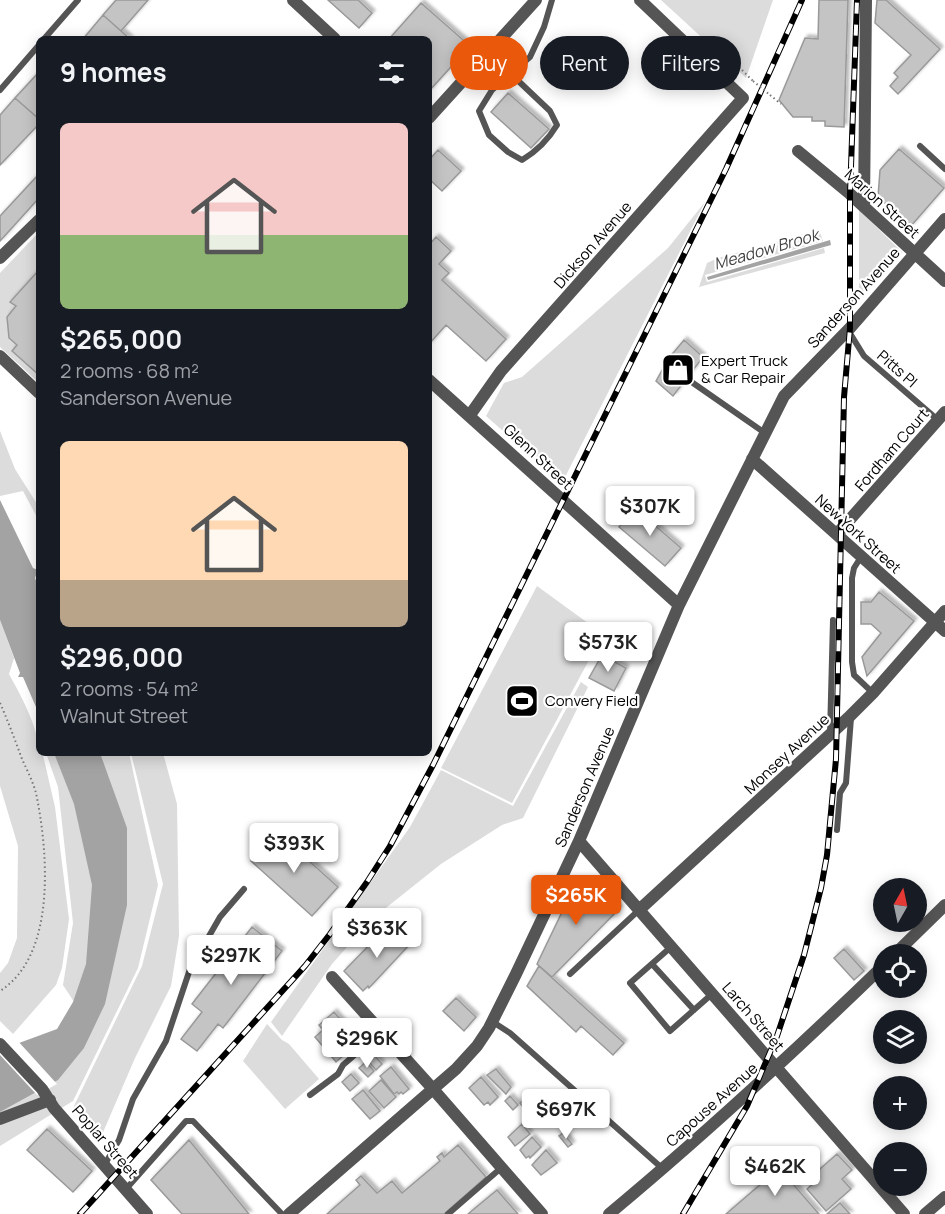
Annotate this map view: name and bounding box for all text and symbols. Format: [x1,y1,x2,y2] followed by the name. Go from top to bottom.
[450,36,528,90] chip: Buy
[540,36,629,90] chip: Rent
[641,36,741,90] chip: Filters
[60,54,167,90] text: 9 homes
[375,56,408,89] icon: filters
[180,162,288,270] icon: home
[840,164,925,243] street label: Marion Street
[549,196,637,293] street label: Dickson Avenue
[711,223,823,274] water label: Meadow Brook
[803,242,905,353] street label: Sanderson Avenue
[60,321,182,357] text: $265,000
[873,345,922,392] street label: Pitts Pl
[701,350,788,388] place label: Expert Truck & Car Repair
[660,352,696,388] shop icon: Expert Truck & Car Repair
[60,357,199,384] text: 2 rooms · 68 m²
[60,384,232,411] text: Sanderson Avenue
[850,404,933,496] street label: Fordham Court
[499,419,577,494] street label: Glenn Street
[180,480,288,588] icon: home
[608,486,692,537] pin: $307K
[811,489,906,578] street label: New York Street
[620,492,680,519] text: $307K
[566,622,650,673] pin: $573K
[578,628,638,655] text: $573K
[60,639,183,675] text: $296,000
[60,675,198,702] text: 2 rooms · 54 m²
[504,683,540,719] sports icon: Convery Field
[545,690,638,711] place label: Convery Field
[60,702,188,729] text: Walnut Street
[740,709,834,799] street label: Monsey Avenue
[550,723,620,850] street label: Sanderson Avenue
[252,823,336,874] pin: $393K
[263,829,325,856] text: $393K
[534,875,618,926] pin: $265K
[873,878,927,932] north arrow
[873,878,927,1196] map controls
[545,881,607,908] text: $265K
[335,908,419,959] pin: $363K
[346,914,408,941] text: $363K
[189,935,273,986] pin: $297K
[201,941,261,968] text: $297K
[873,944,927,998] button: locate
[717,978,789,1056] street label: Larch Street
[873,1010,927,1064] button: layers
[325,1018,409,1069] pin: $296K
[336,1024,398,1051] text: $296K
[661,1058,762,1151] street label: Capouse Avenue
[873,1076,927,1130] button: +
[524,1089,608,1140] pin: $697K
[536,1095,596,1122] text: $697K
[68,1100,143,1183] street label: Poplar Street
[873,1142,927,1196] button: −
[733,1146,817,1197] pin: $462K
[744,1152,806,1179] text: $462K

